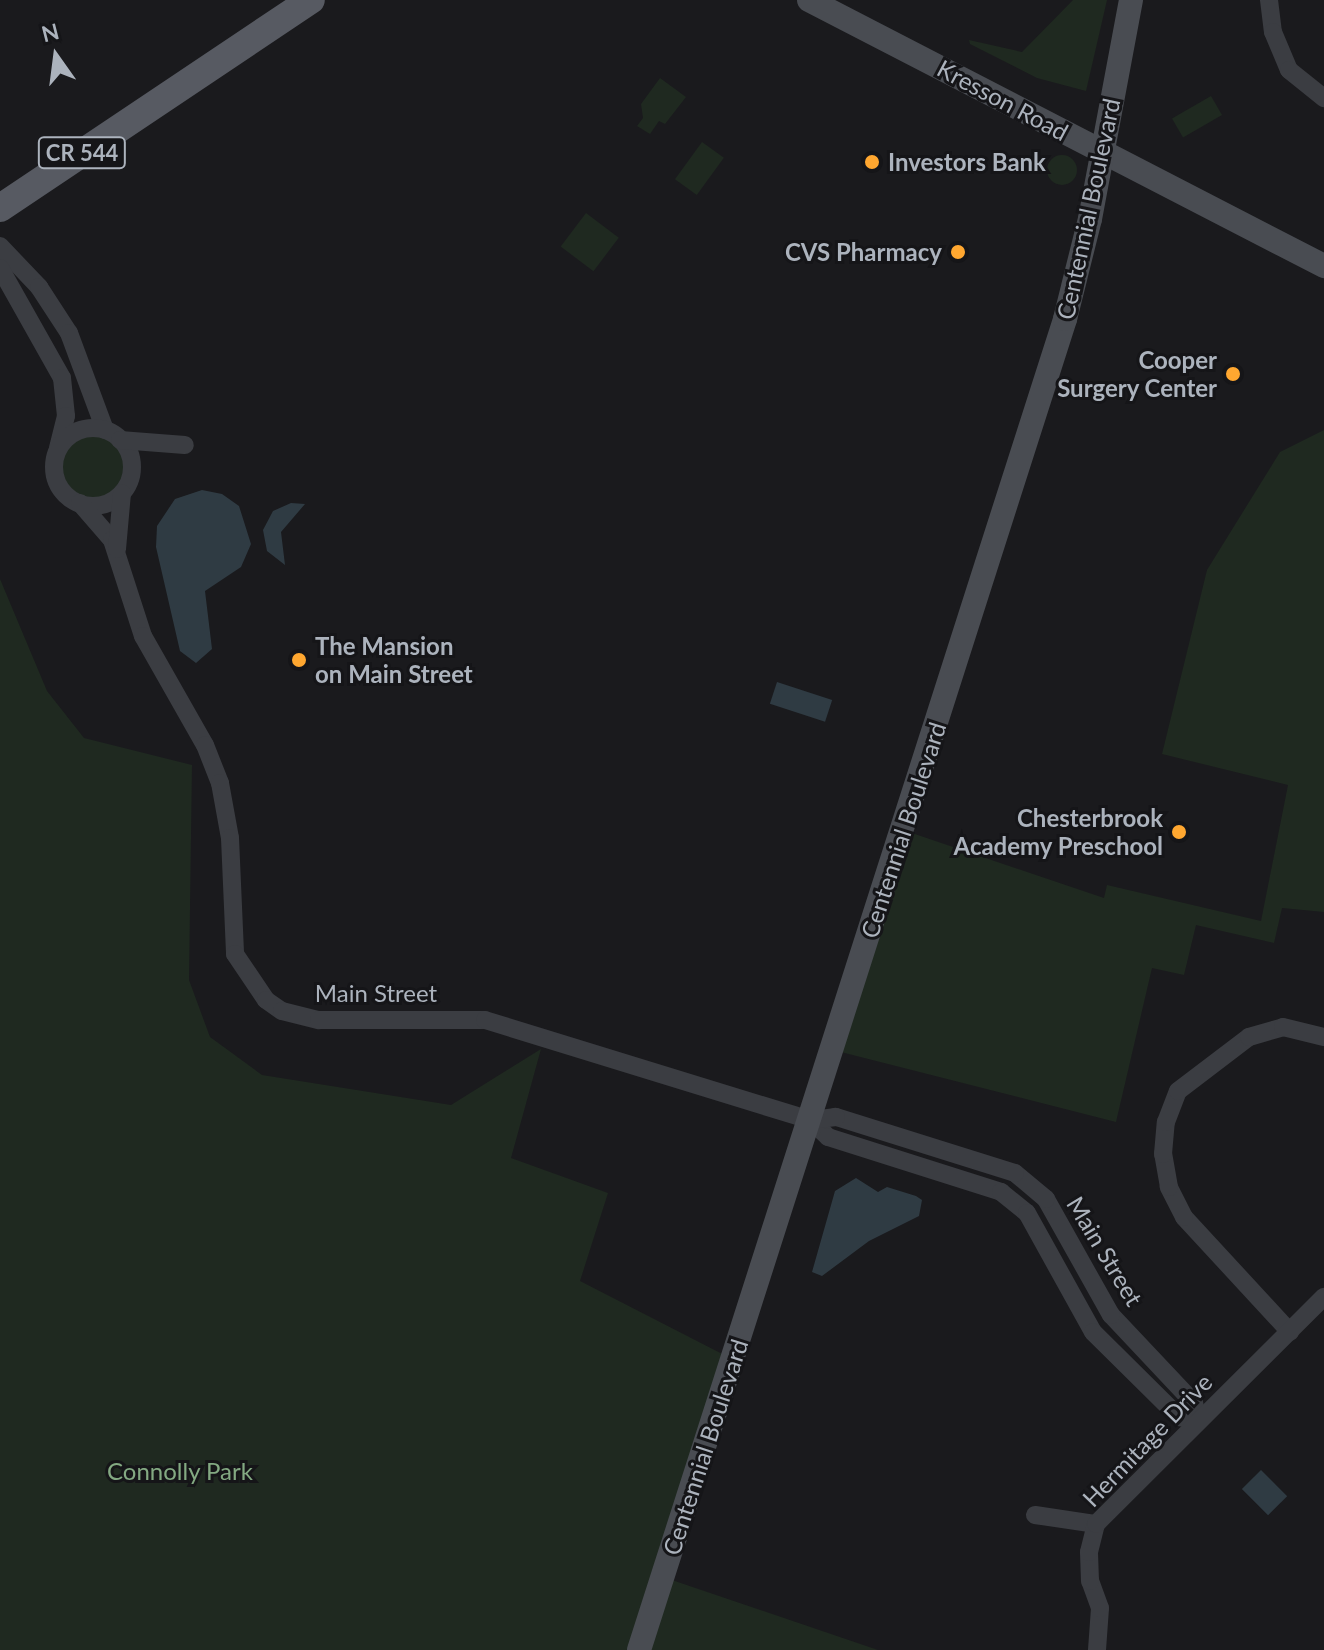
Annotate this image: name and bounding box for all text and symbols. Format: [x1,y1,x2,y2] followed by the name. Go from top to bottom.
[16,16,96,96] north arrow
[39,17,62,47] text: N
[933,53,1073,147] street label: Kresson Road
[1050,96,1126,322] street label: Centennial Boulevard
[36,135,128,171] road number: CR 544
[888,148,1046,176] place label: Investors Bank
[863,153,881,171] marker: Investors Bank
[785,238,942,266] place label: CVS Pharmacy
[949,243,967,261] marker: CVS Pharmacy
[1057,346,1217,402] place label: Cooper Surgery Center
[1224,365,1242,383] marker: Cooper Surgery Center
[315,632,473,688] place label: The Mansion on Main Street
[290,651,308,669] marker: The Mansion on Main Street
[854,718,952,942] street label: Centennial Boulevard
[953,804,1163,860] place label: Chesterbrook Academy Preschool
[1170,823,1188,841] marker: Chesterbrook Academy Preschool
[315,979,437,1007] street label: Main Street
[1061,1191,1149,1311] street label: Main Street
[656,1335,754,1559] street label: Centennial Boulevard
[1076,1368,1218,1512] street label: Hermitage Drive
[107,1457,253,1485] park label: Connolly Park

